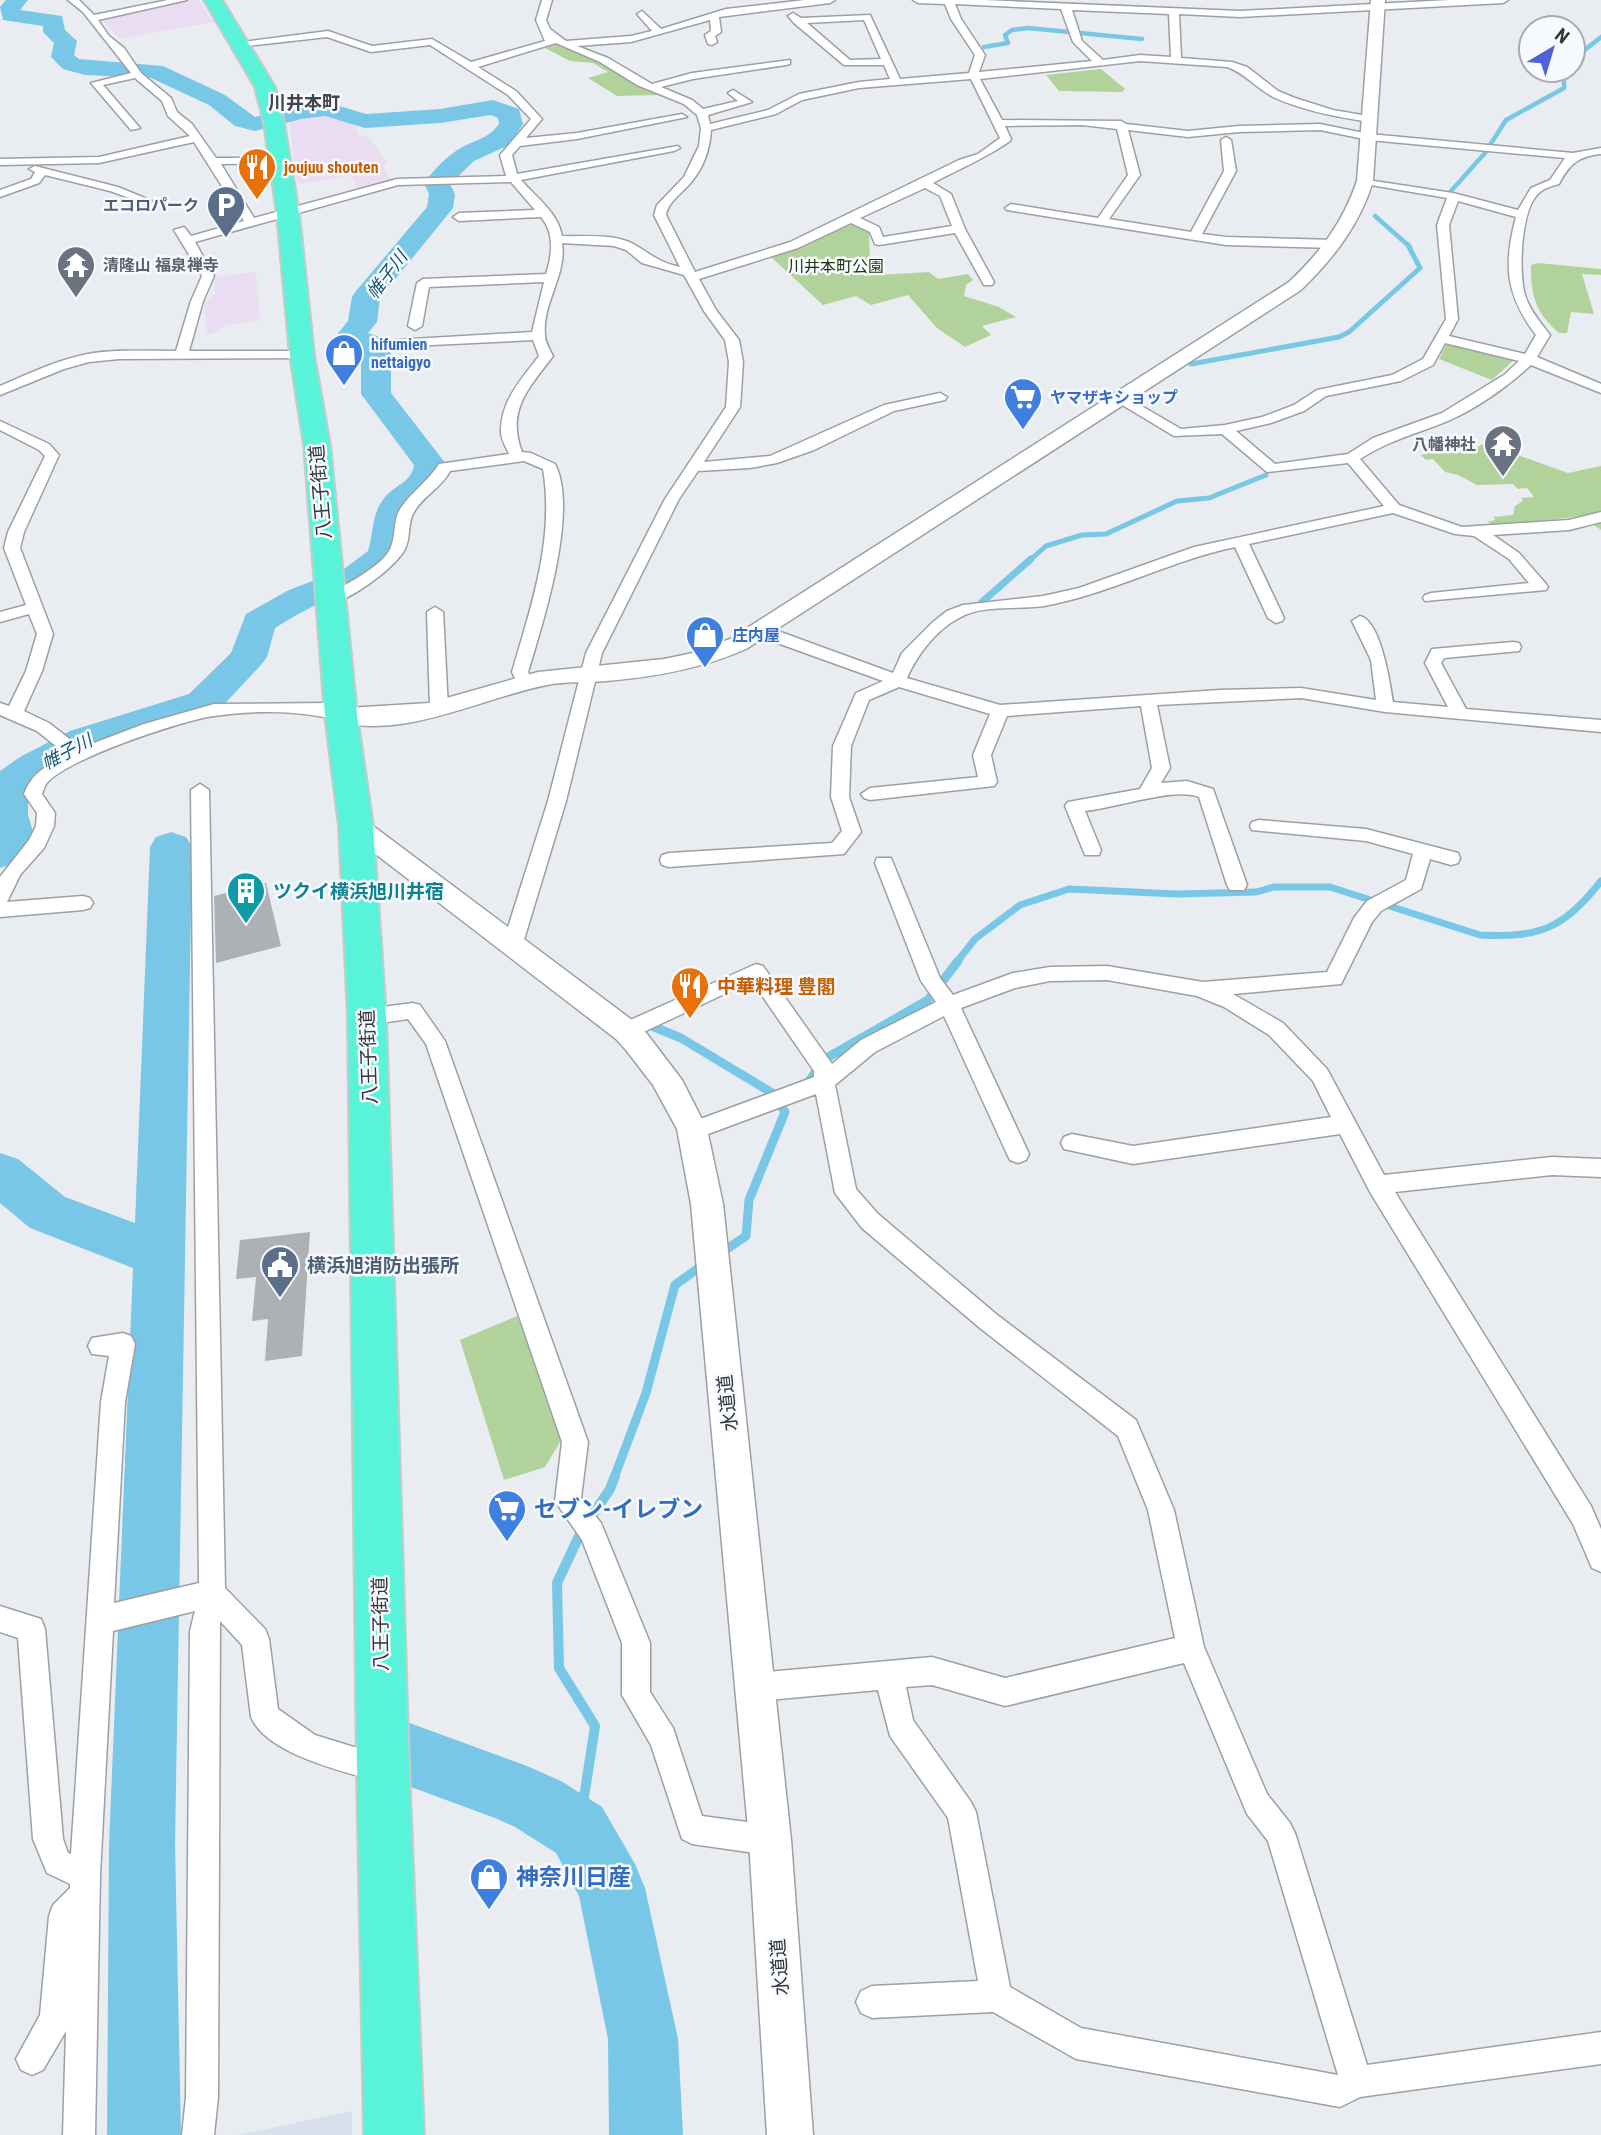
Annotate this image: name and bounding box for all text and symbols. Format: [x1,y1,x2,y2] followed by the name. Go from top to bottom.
[1517,14,1587,84] north arrow
[1550,23,1574,49] text: N
[268,92,340,113] district label: 川井本町
[236,146,278,201] restaurant icon: joujuu shouten
[283,158,379,177] place label: joujuu shouten
[205,184,247,239] parking icon: エコロパーク
[103,196,199,215] place label: エコロパーク
[55,244,97,299] temple icon: 清隆山 福泉禅寺
[362,245,412,303] water label: 帷子川
[103,256,219,275] place label: 清隆山 福泉禅寺
[788,257,884,276] park label: 川井本町公園
[323,332,365,387] shop icon: hifumien nettaigyo
[371,335,431,372] place label: hifumien nettaigyo
[1002,376,1044,431] supermarket icon: ヤマザキショップ
[1050,388,1178,407] place label: ヤマザキショップ
[1482,423,1524,478] temple icon: 八幡神社
[1412,435,1476,454] place label: 八幡神社
[305,444,336,540] street label: 八王子街道
[684,614,726,669] shop icon: 庄内屋
[732,626,780,645] place label: 庄内屋
[38,729,97,774] water label: 帷子川
[225,870,267,925] building icon: ツクイ横浜旭川井宿
[273,880,444,903] place label: ツクイ横浜旭川井宿
[669,965,711,1020] restaurant icon: 中華料理 豊閣
[717,975,835,998] place label: 中華料理 豊閣
[355,1009,382,1105] street label: 八王子街道
[259,1244,301,1299] public building icon: 横浜旭消防出張所
[307,1254,459,1277] place label: 横浜旭消防出張所
[713,1373,742,1433] street label: 水道道
[486,1488,528,1543] supermarket icon: セブン-イレブン
[534,1496,703,1523] place label: セブン-イレブン
[368,1576,393,1672] street label: 八王子街道
[468,1856,510,1911] shop icon: 神奈川日産
[516,1864,631,1891] place label: 神奈川日産
[766,1938,793,1996] street label: 水道道

